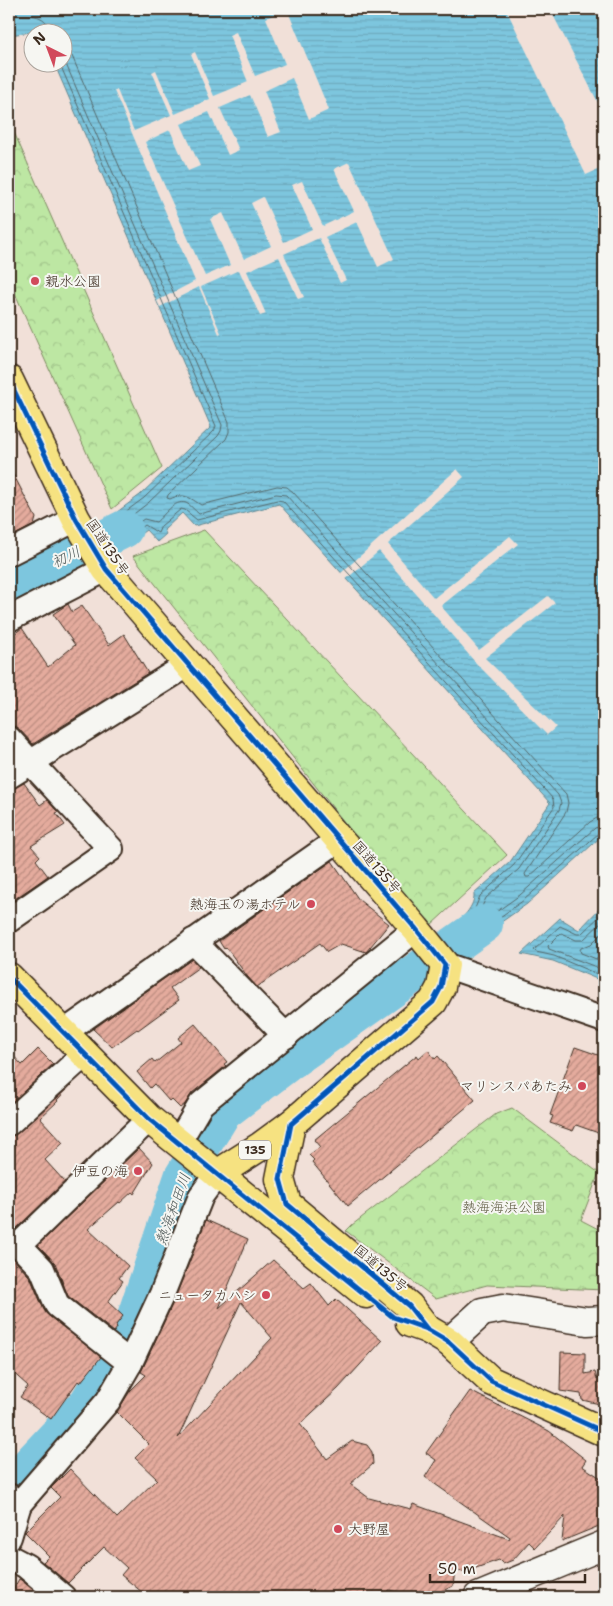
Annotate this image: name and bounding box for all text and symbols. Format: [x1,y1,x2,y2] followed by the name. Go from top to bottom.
[22,22,72,72] north arrow
[29,28,49,49] text: N
[45,272,101,290] place label: 親水公園
[29,275,41,287] marker: 親水公園
[82,515,134,579] street label: 国道135号
[48,541,84,573] water label: 初川
[349,837,405,897] street label: 国道135号
[190,895,301,913] place label: 熱海玉の湯ホテル
[305,898,317,910] marker: 熱海玉の湯ホテル
[460,1077,572,1095] place label: マリンスパあたみ
[576,1080,588,1092] marker: マリンスパあたみ
[239,1140,271,1160] road number: 135
[72,1162,128,1180] place label: 伊豆の海
[132,1165,144,1177] marker: 伊豆の海
[151,1170,195,1248] water label: 熱海和田川
[462,1198,546,1216] park label: 熱海海浜公園
[350,1240,412,1296] street label: 国道135号
[158,1286,256,1304] place label: ニュータカハシ
[260,1289,272,1301] marker: ニュータカハシ
[348,1520,390,1538] place label: 大野屋
[332,1523,344,1535] marker: 大野屋
[430,1551,586,1583] scale bar
[438,1559,476,1579] text: 50 m

